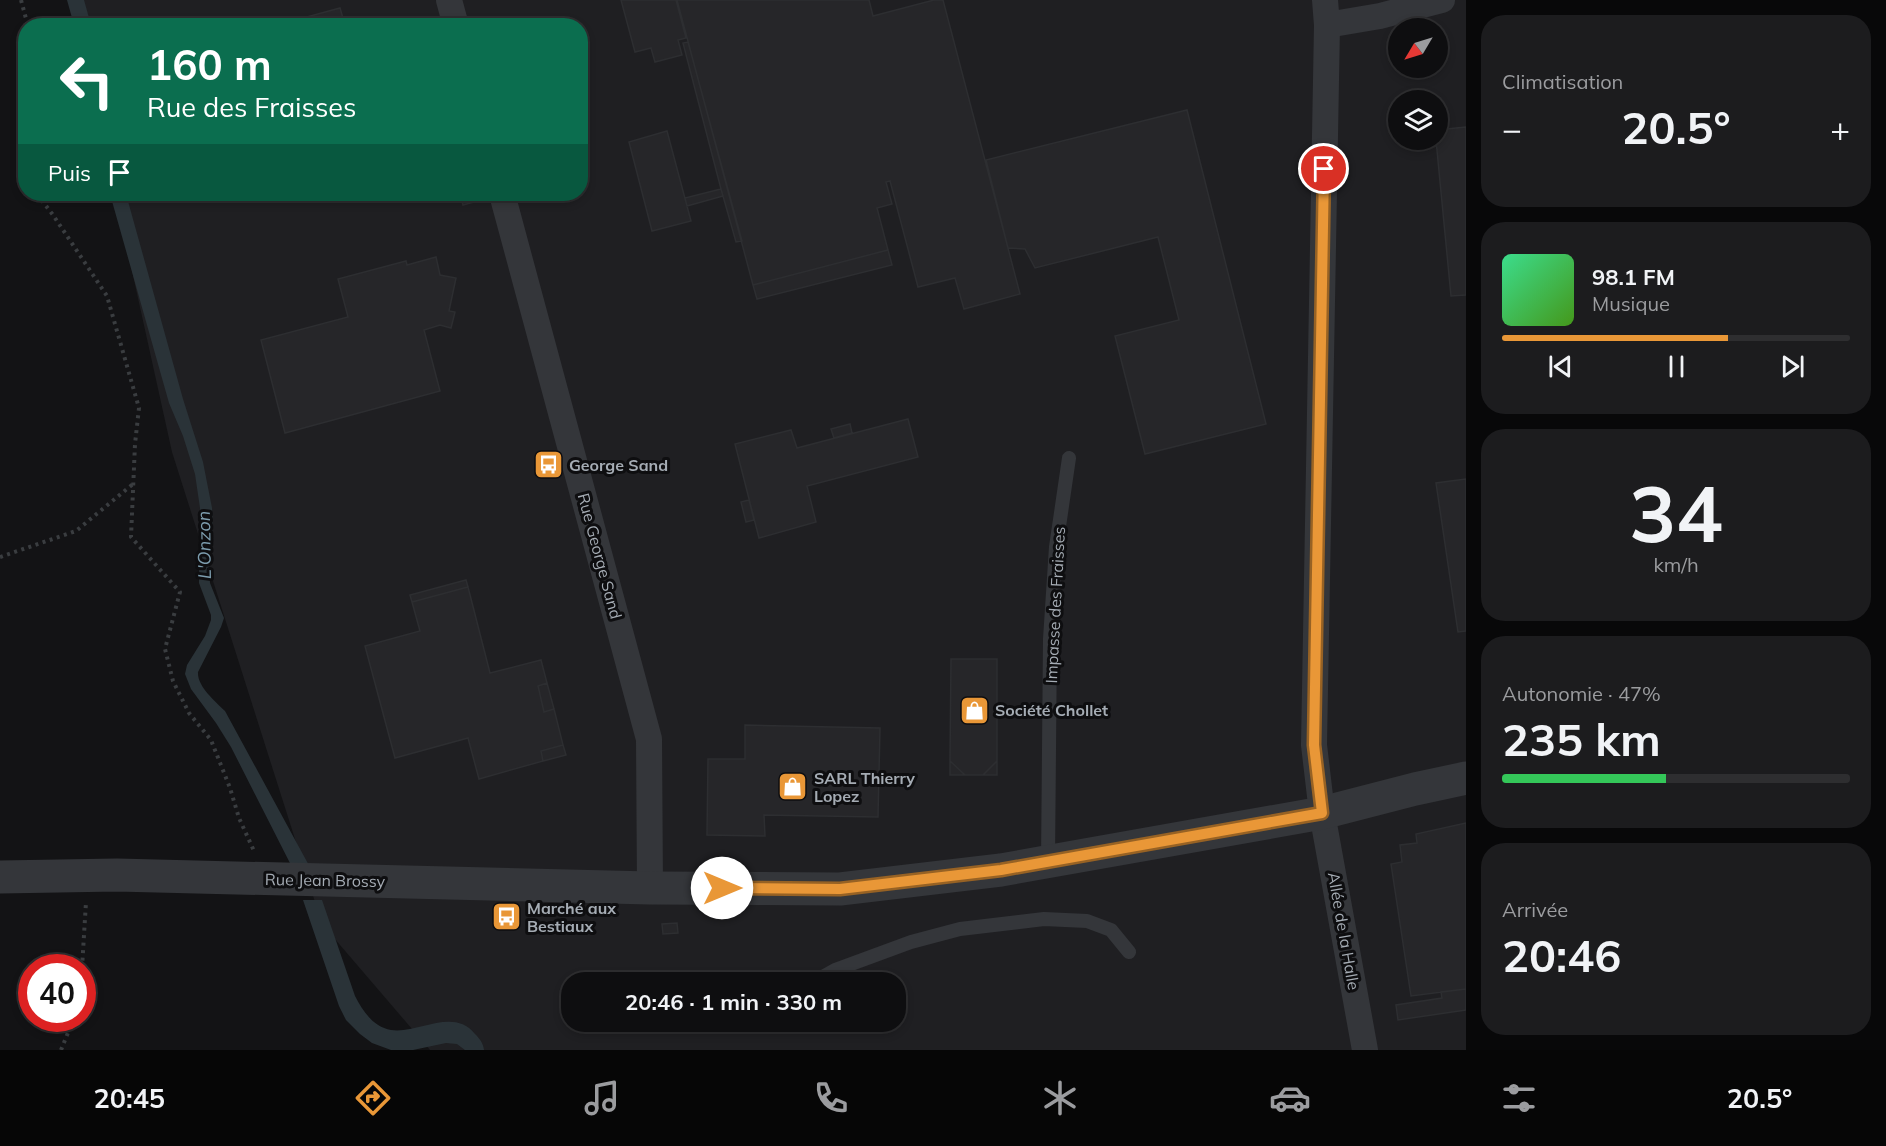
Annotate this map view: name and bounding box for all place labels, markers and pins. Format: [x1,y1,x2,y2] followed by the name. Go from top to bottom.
[1298,143,1349,194] pin
[532,449,564,481] bus stop icon: George Sand
[569,455,668,475] place label: George Sand
[958,694,990,726] shop icon: Société Chollet
[995,700,1108,720] place label: Société Chollet
[814,768,915,806] place label: SARL Thierry Lopez
[777,771,809,803] shop icon: SARL Thierry Lopez
[527,898,616,936] place label: Marché aux Bestiaux
[490,901,522,933] bus stop icon: Marché aux Bestiaux

